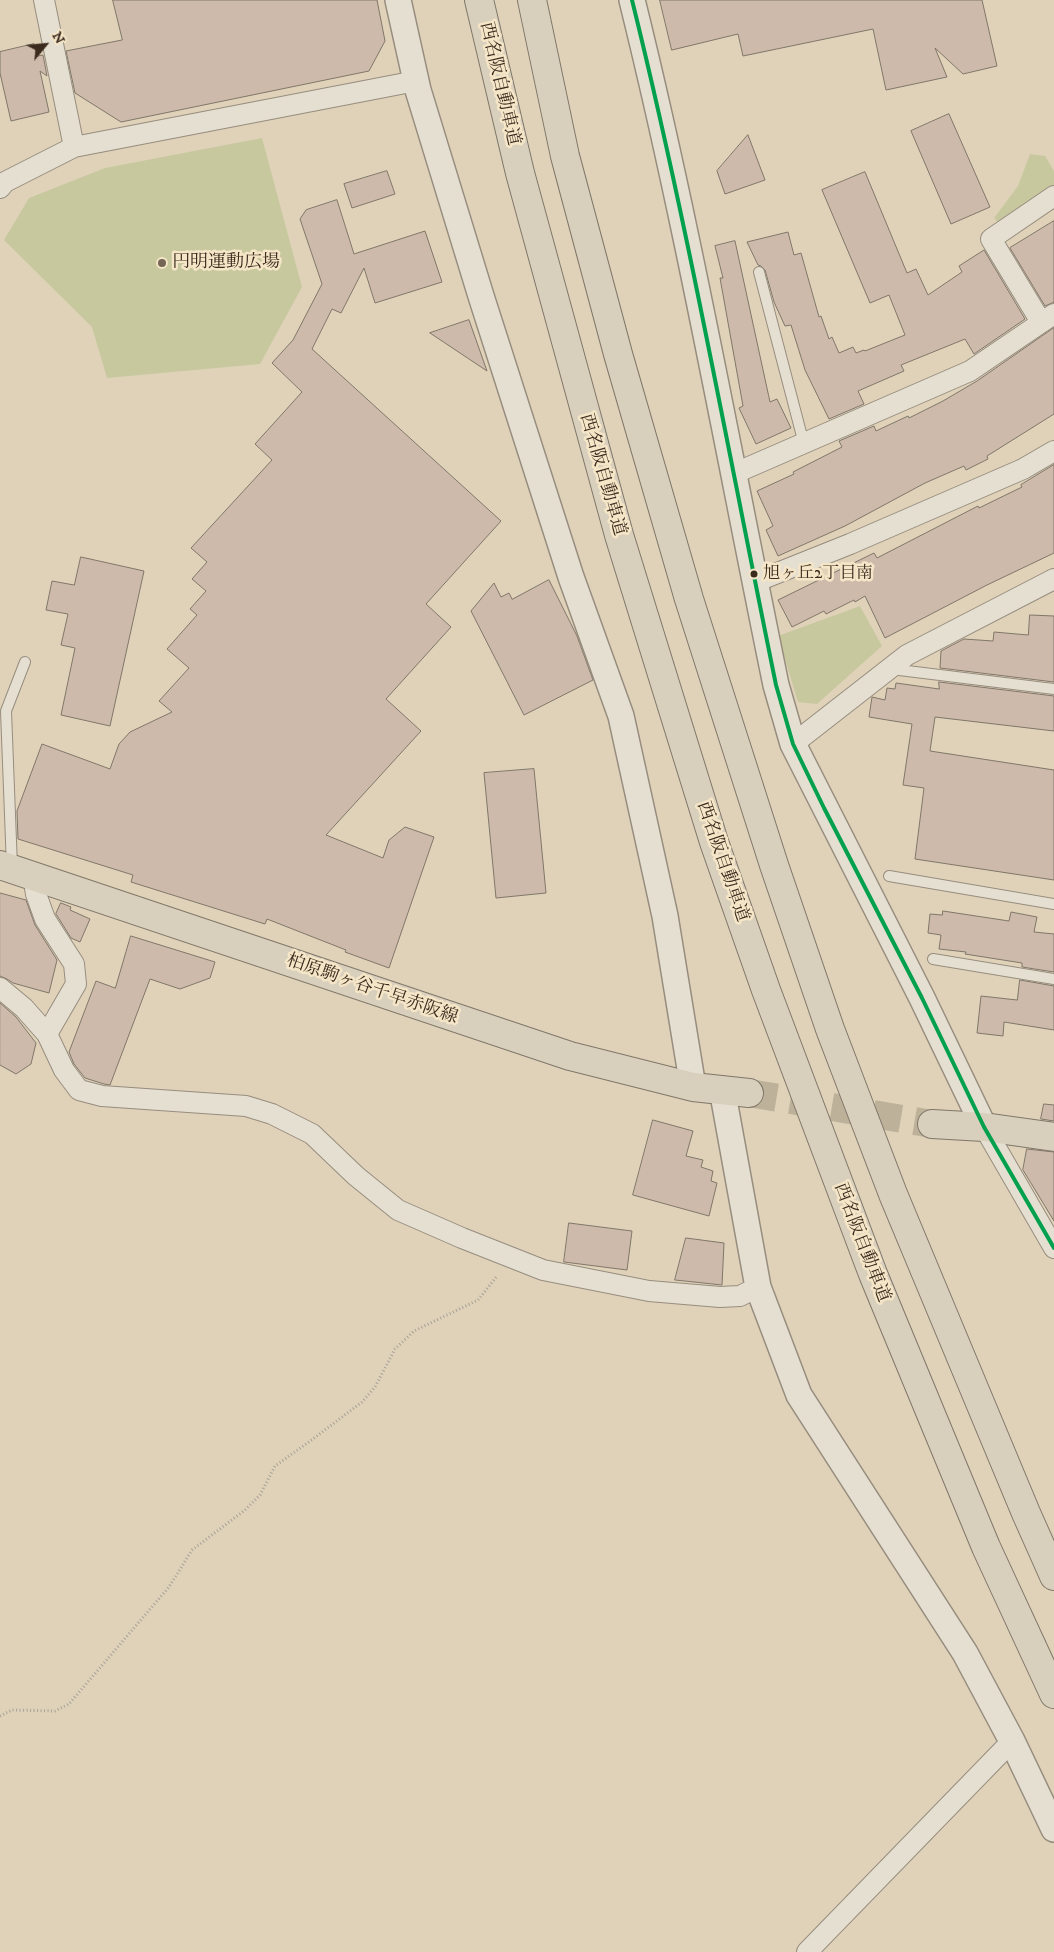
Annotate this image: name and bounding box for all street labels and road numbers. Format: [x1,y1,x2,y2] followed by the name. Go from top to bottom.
[474,20,524,148] street label: 西名阪自動車道
[574,411,630,539] street label: 西名阪自動車道
[691,799,753,925] street label: 西名阪自動車道
[283,950,461,1030] street label: 柏原駒ヶ谷千早赤阪線
[828,1180,894,1306] street label: 西名阪自動車道

